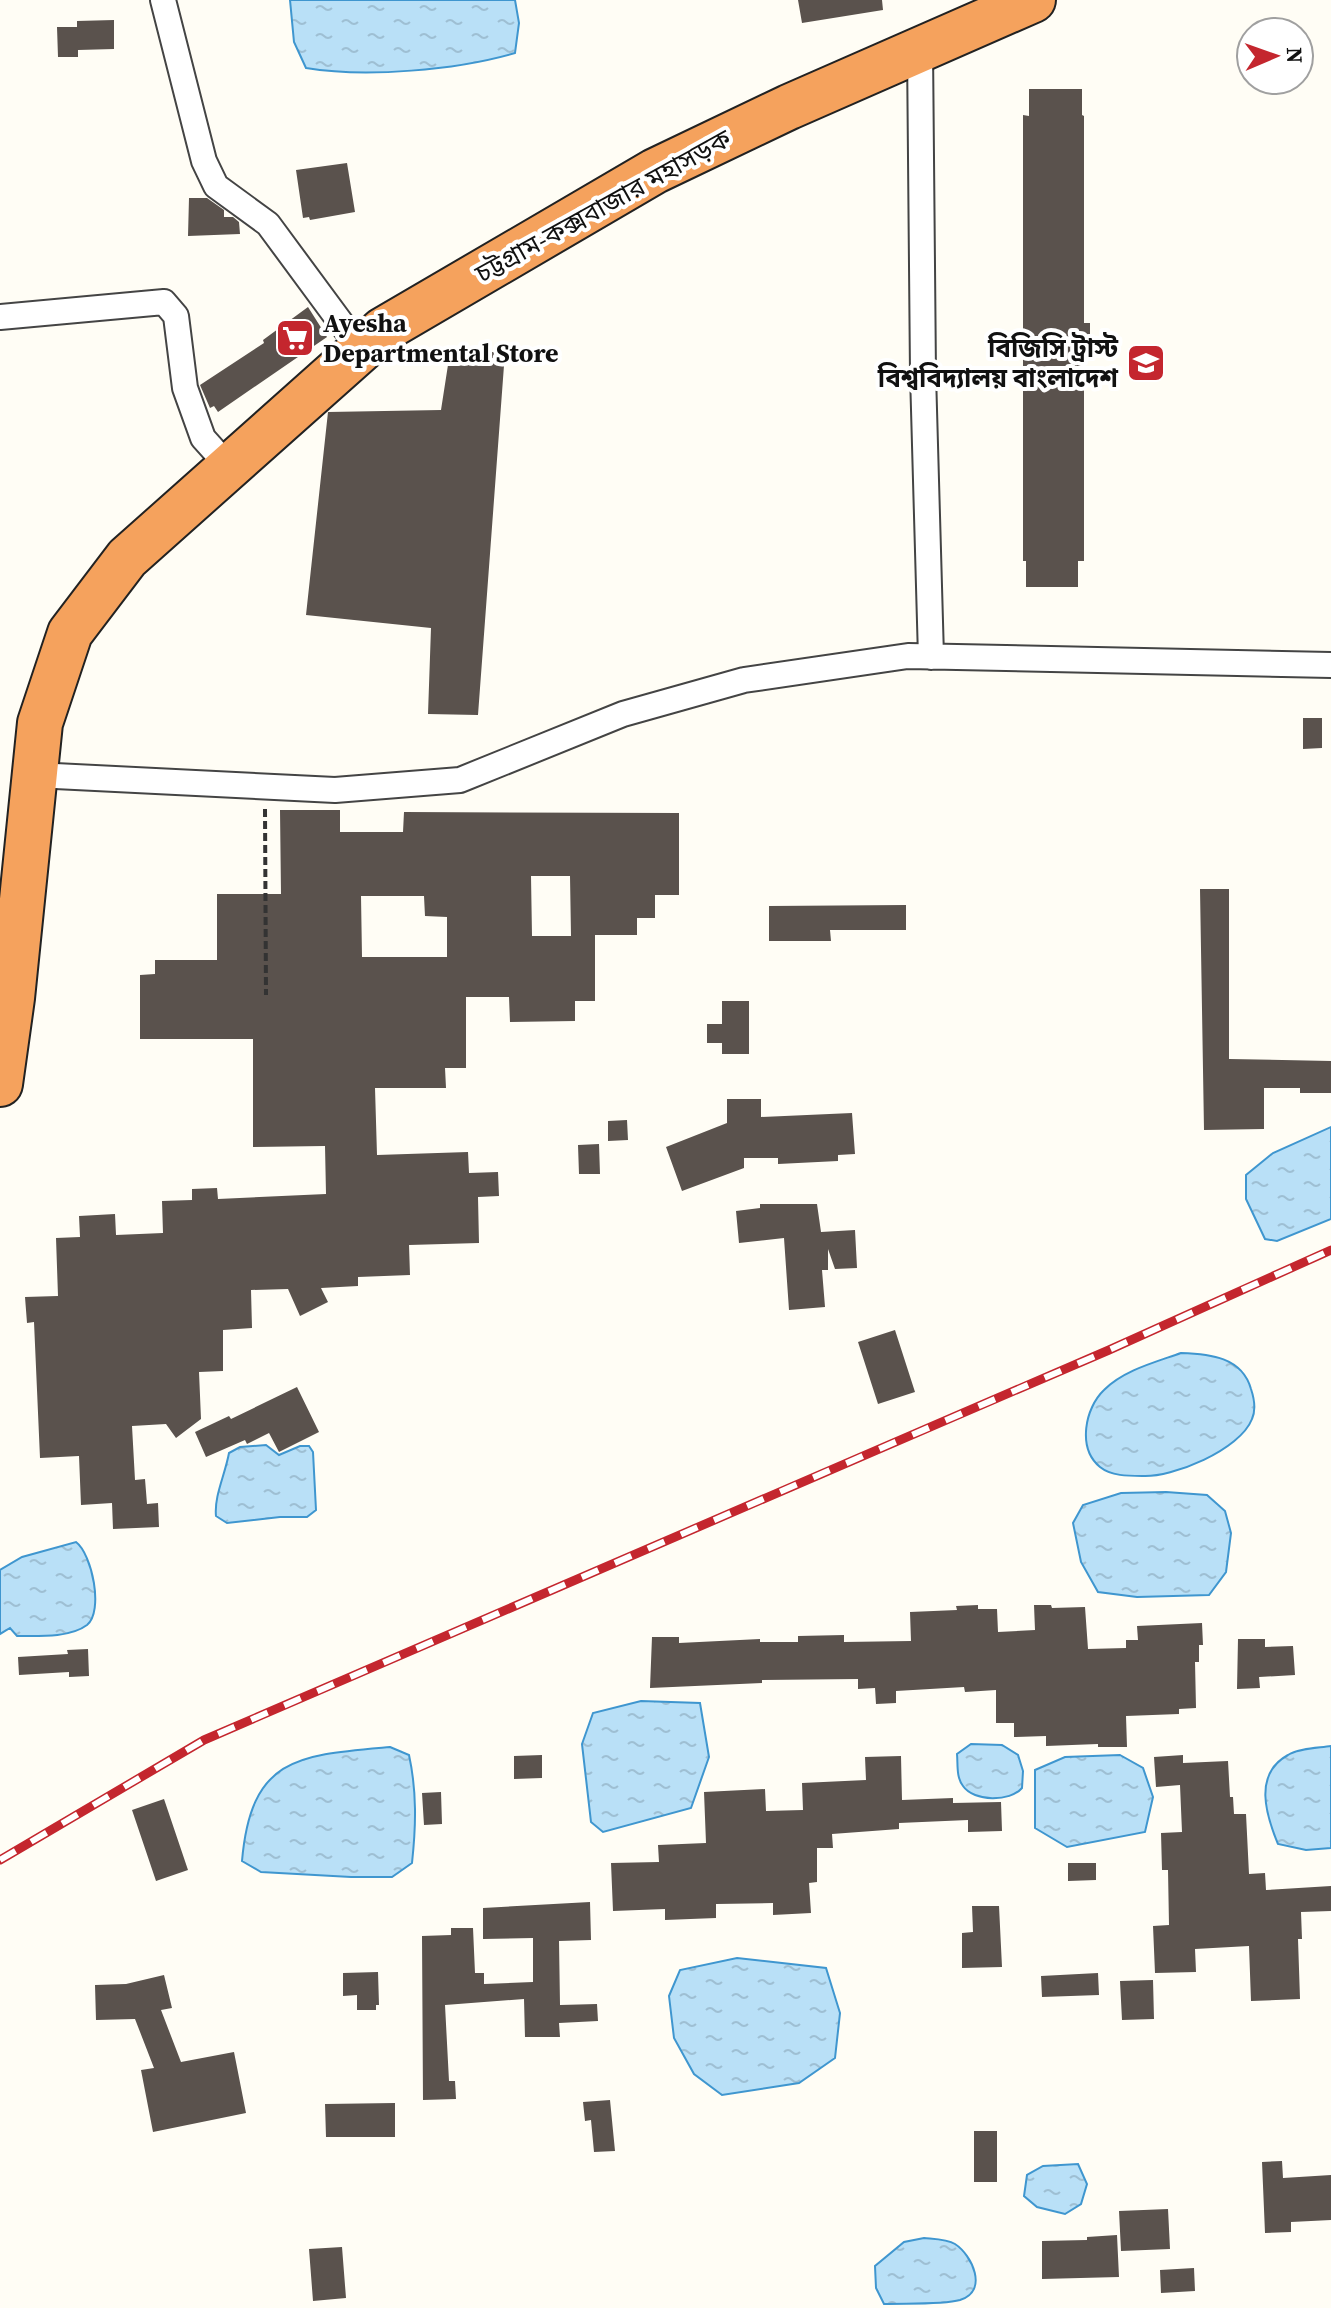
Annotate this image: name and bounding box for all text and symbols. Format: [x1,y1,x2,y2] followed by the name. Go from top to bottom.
[1235,16,1315,96] north arrow
[1280,47,1310,64] text: N
[468,120,738,292] street label: চট্টগ্রাম-কক্সবাজার মহাসড়ক
[323,305,559,371] place label: Ayesha Departmental Store
[274,317,316,359] supermarket icon: Ayesha Departmental Store
[877,330,1119,396] place label: বিজিসি ট্রাস্ট বিশ্ববিদ্যালয় বাংলাদেশ
[1125,342,1167,384] school or university icon: বিজিসি ট্রাস্ট বিশ্ববিদ্যালয় বাংলাদেশ

